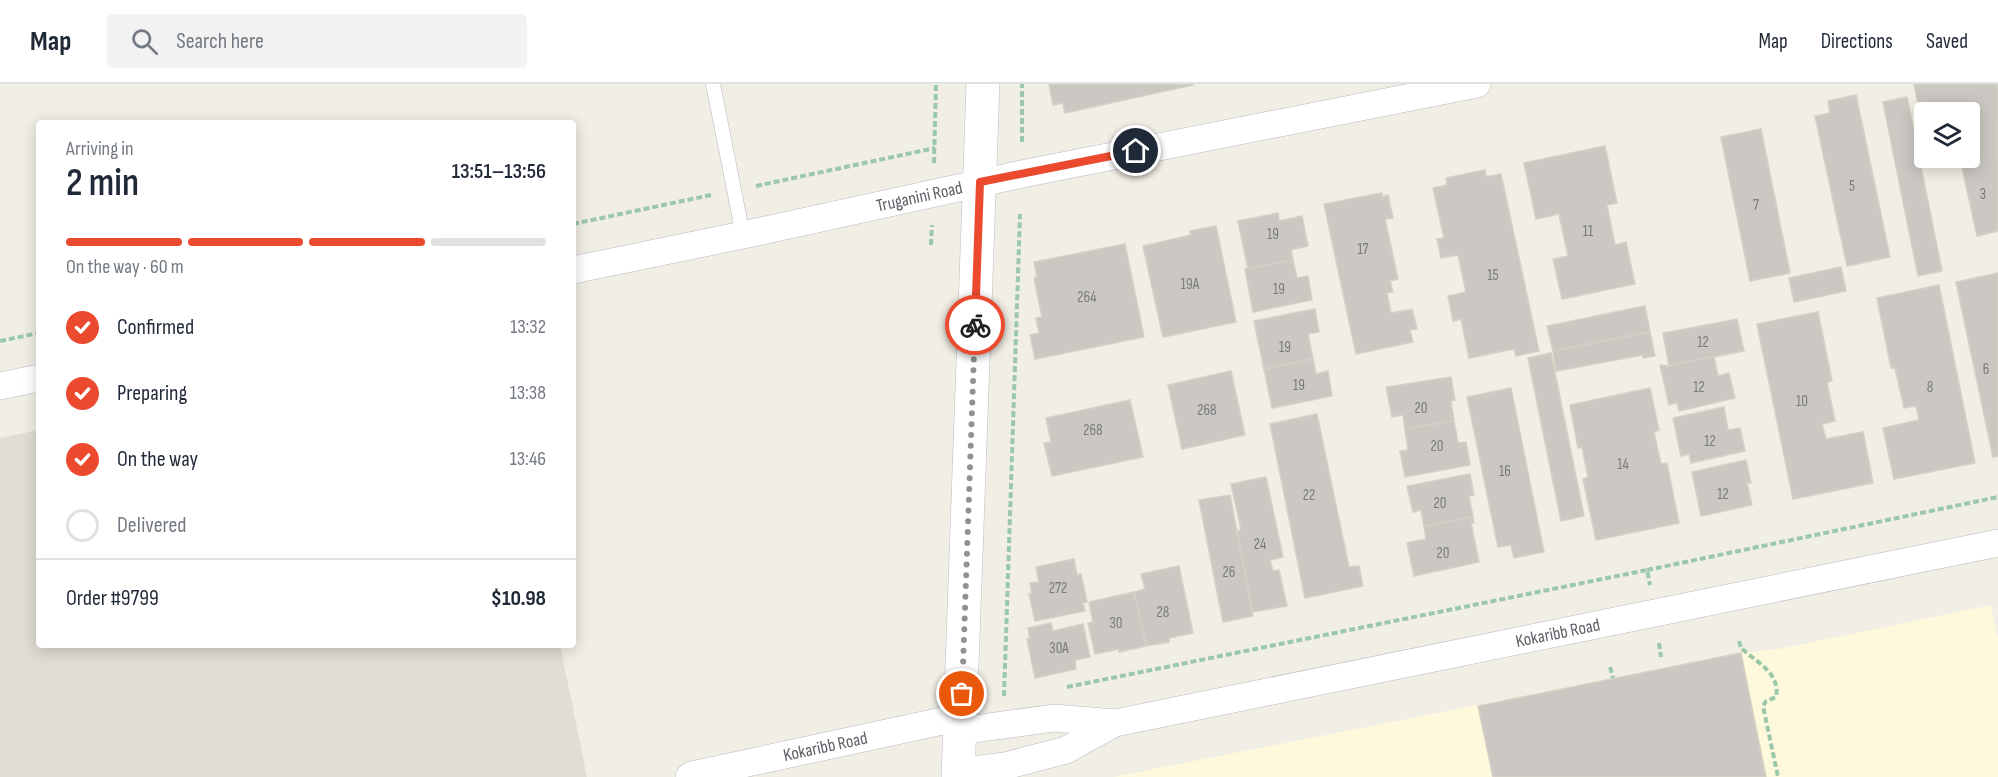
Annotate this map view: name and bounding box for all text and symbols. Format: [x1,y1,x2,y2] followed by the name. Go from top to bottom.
[107,14,527,68] search box
[30,25,71,58] text: Map
[128,25,161,58] icon: search
[176,28,264,55] text: Search here
[1758,29,1788,54] text: Map
[1821,29,1893,54] text: Directions
[1926,29,1968,54] text: Saved
[1914,102,1980,168] map controls
[1914,102,1980,168] button: layers
[1110,125,1161,176] pin
[1119,134,1152,167] icon: home
[66,137,134,161] text: Arriving in
[452,158,546,185] text: 13:51–13:56
[66,160,139,207] text: 2 min
[874,177,964,216] street label: Truganini Road
[1849,177,1855,196] house number: 5
[1980,185,1986,204] house number: 3
[1753,196,1759,215] house number: 7
[1583,222,1594,241] house number: 11
[1267,225,1279,244] house number: 19
[1357,240,1369,259] house number: 17
[66,255,184,279] text: On the way · 60 m
[1487,266,1499,285] house number: 15
[1181,275,1200,294] house number: 19A
[1273,280,1285,299] house number: 19
[1077,288,1097,307] house number: 264
[945,295,1005,355] courier
[959,309,992,342] icon: bike
[66,311,99,344] icon: check
[117,314,194,341] text: Confirmed
[510,315,546,339] text: 13:32
[1697,333,1709,352] house number: 12
[1279,338,1291,357] house number: 19
[1983,360,1989,379] house number: 6
[1293,376,1305,395] house number: 19
[66,377,99,410] icon: check
[1693,378,1705,397] house number: 12
[1927,378,1933,397] house number: 8
[117,380,187,407] text: Preparing
[510,381,546,405] text: 13:38
[1796,392,1808,411] house number: 10
[1415,399,1427,418] house number: 20
[1197,401,1217,420] house number: 268
[1083,421,1103,440] house number: 268
[1704,432,1716,451] house number: 12
[1431,437,1443,456] house number: 20
[66,443,99,476] icon: check
[117,446,198,473] text: On the way
[510,447,546,471] text: 13:46
[1617,455,1629,474] house number: 14
[1499,462,1511,481] house number: 16
[1717,485,1729,504] house number: 12
[1303,486,1315,505] house number: 22
[1434,494,1446,513] house number: 20
[117,512,186,539] text: Delivered
[1254,535,1266,554] house number: 24
[1437,544,1449,563] house number: 20
[1223,563,1235,582] house number: 26
[1049,579,1067,598] house number: 272
[66,585,159,612] text: Order #9799
[491,585,546,612] text: $10.98
[1157,603,1169,622] house number: 28
[1110,614,1122,633] house number: 30
[1514,614,1602,652] street label: Kokaribb Road
[1049,639,1069,658] house number: 30A
[936,668,987,719] pin
[945,677,978,710] icon: bag
[781,727,869,766] street label: Kokaribb Road

